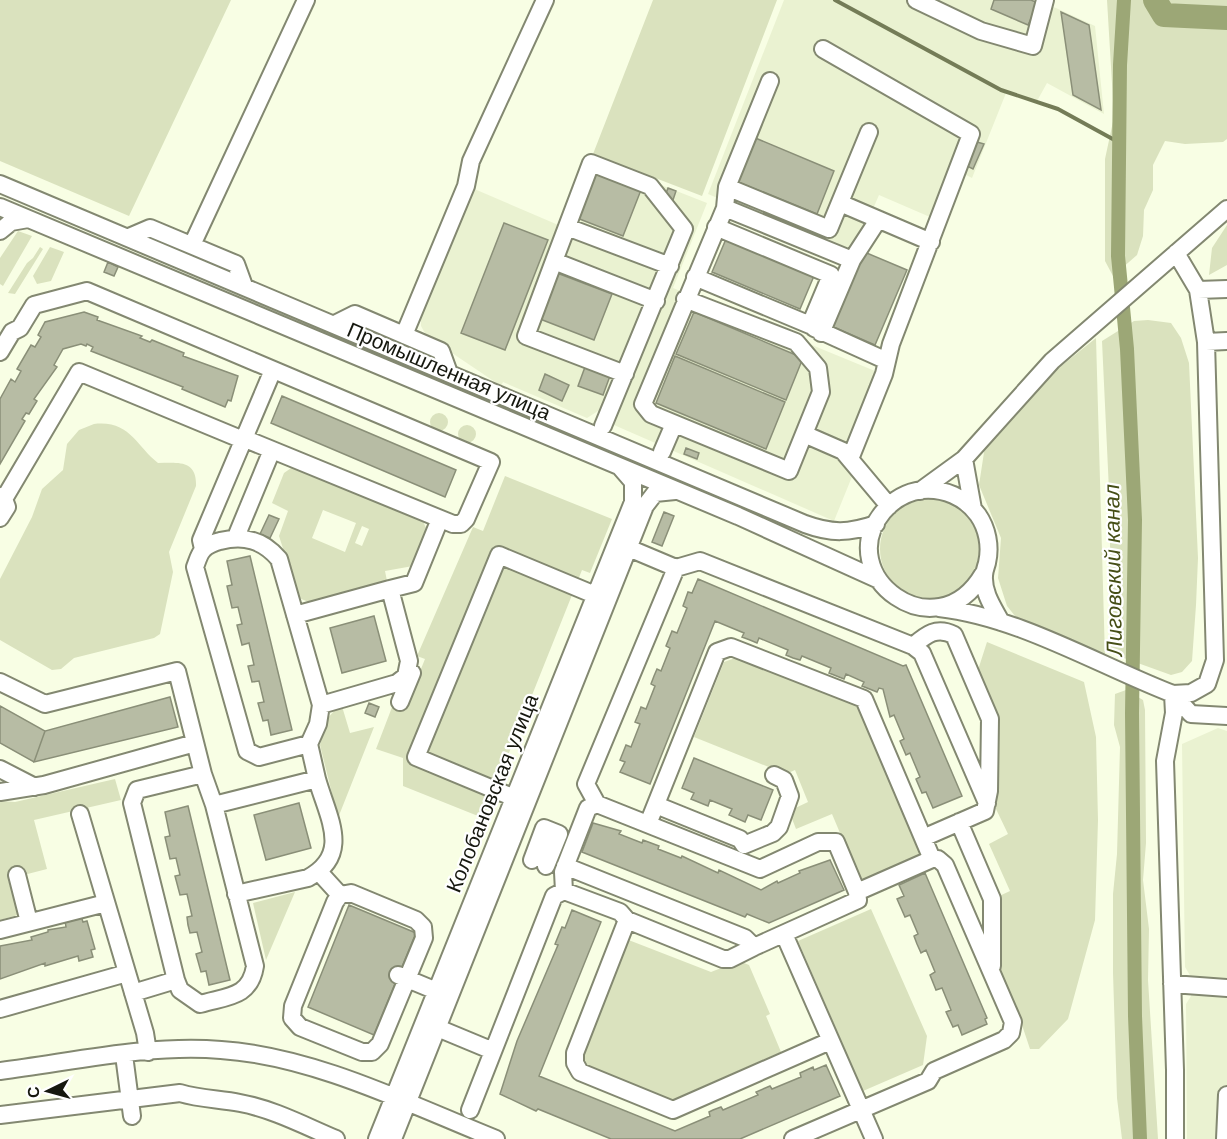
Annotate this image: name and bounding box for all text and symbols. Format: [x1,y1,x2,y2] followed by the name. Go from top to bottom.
[344,318,554,424] street label: Промышленная улица
[1099,484,1127,658] water label: Лиговский канал
[442,690,542,896] street label: Колобановская улица
[18,1061,78,1121] north arrow
[25,1085,43,1099] text: С

